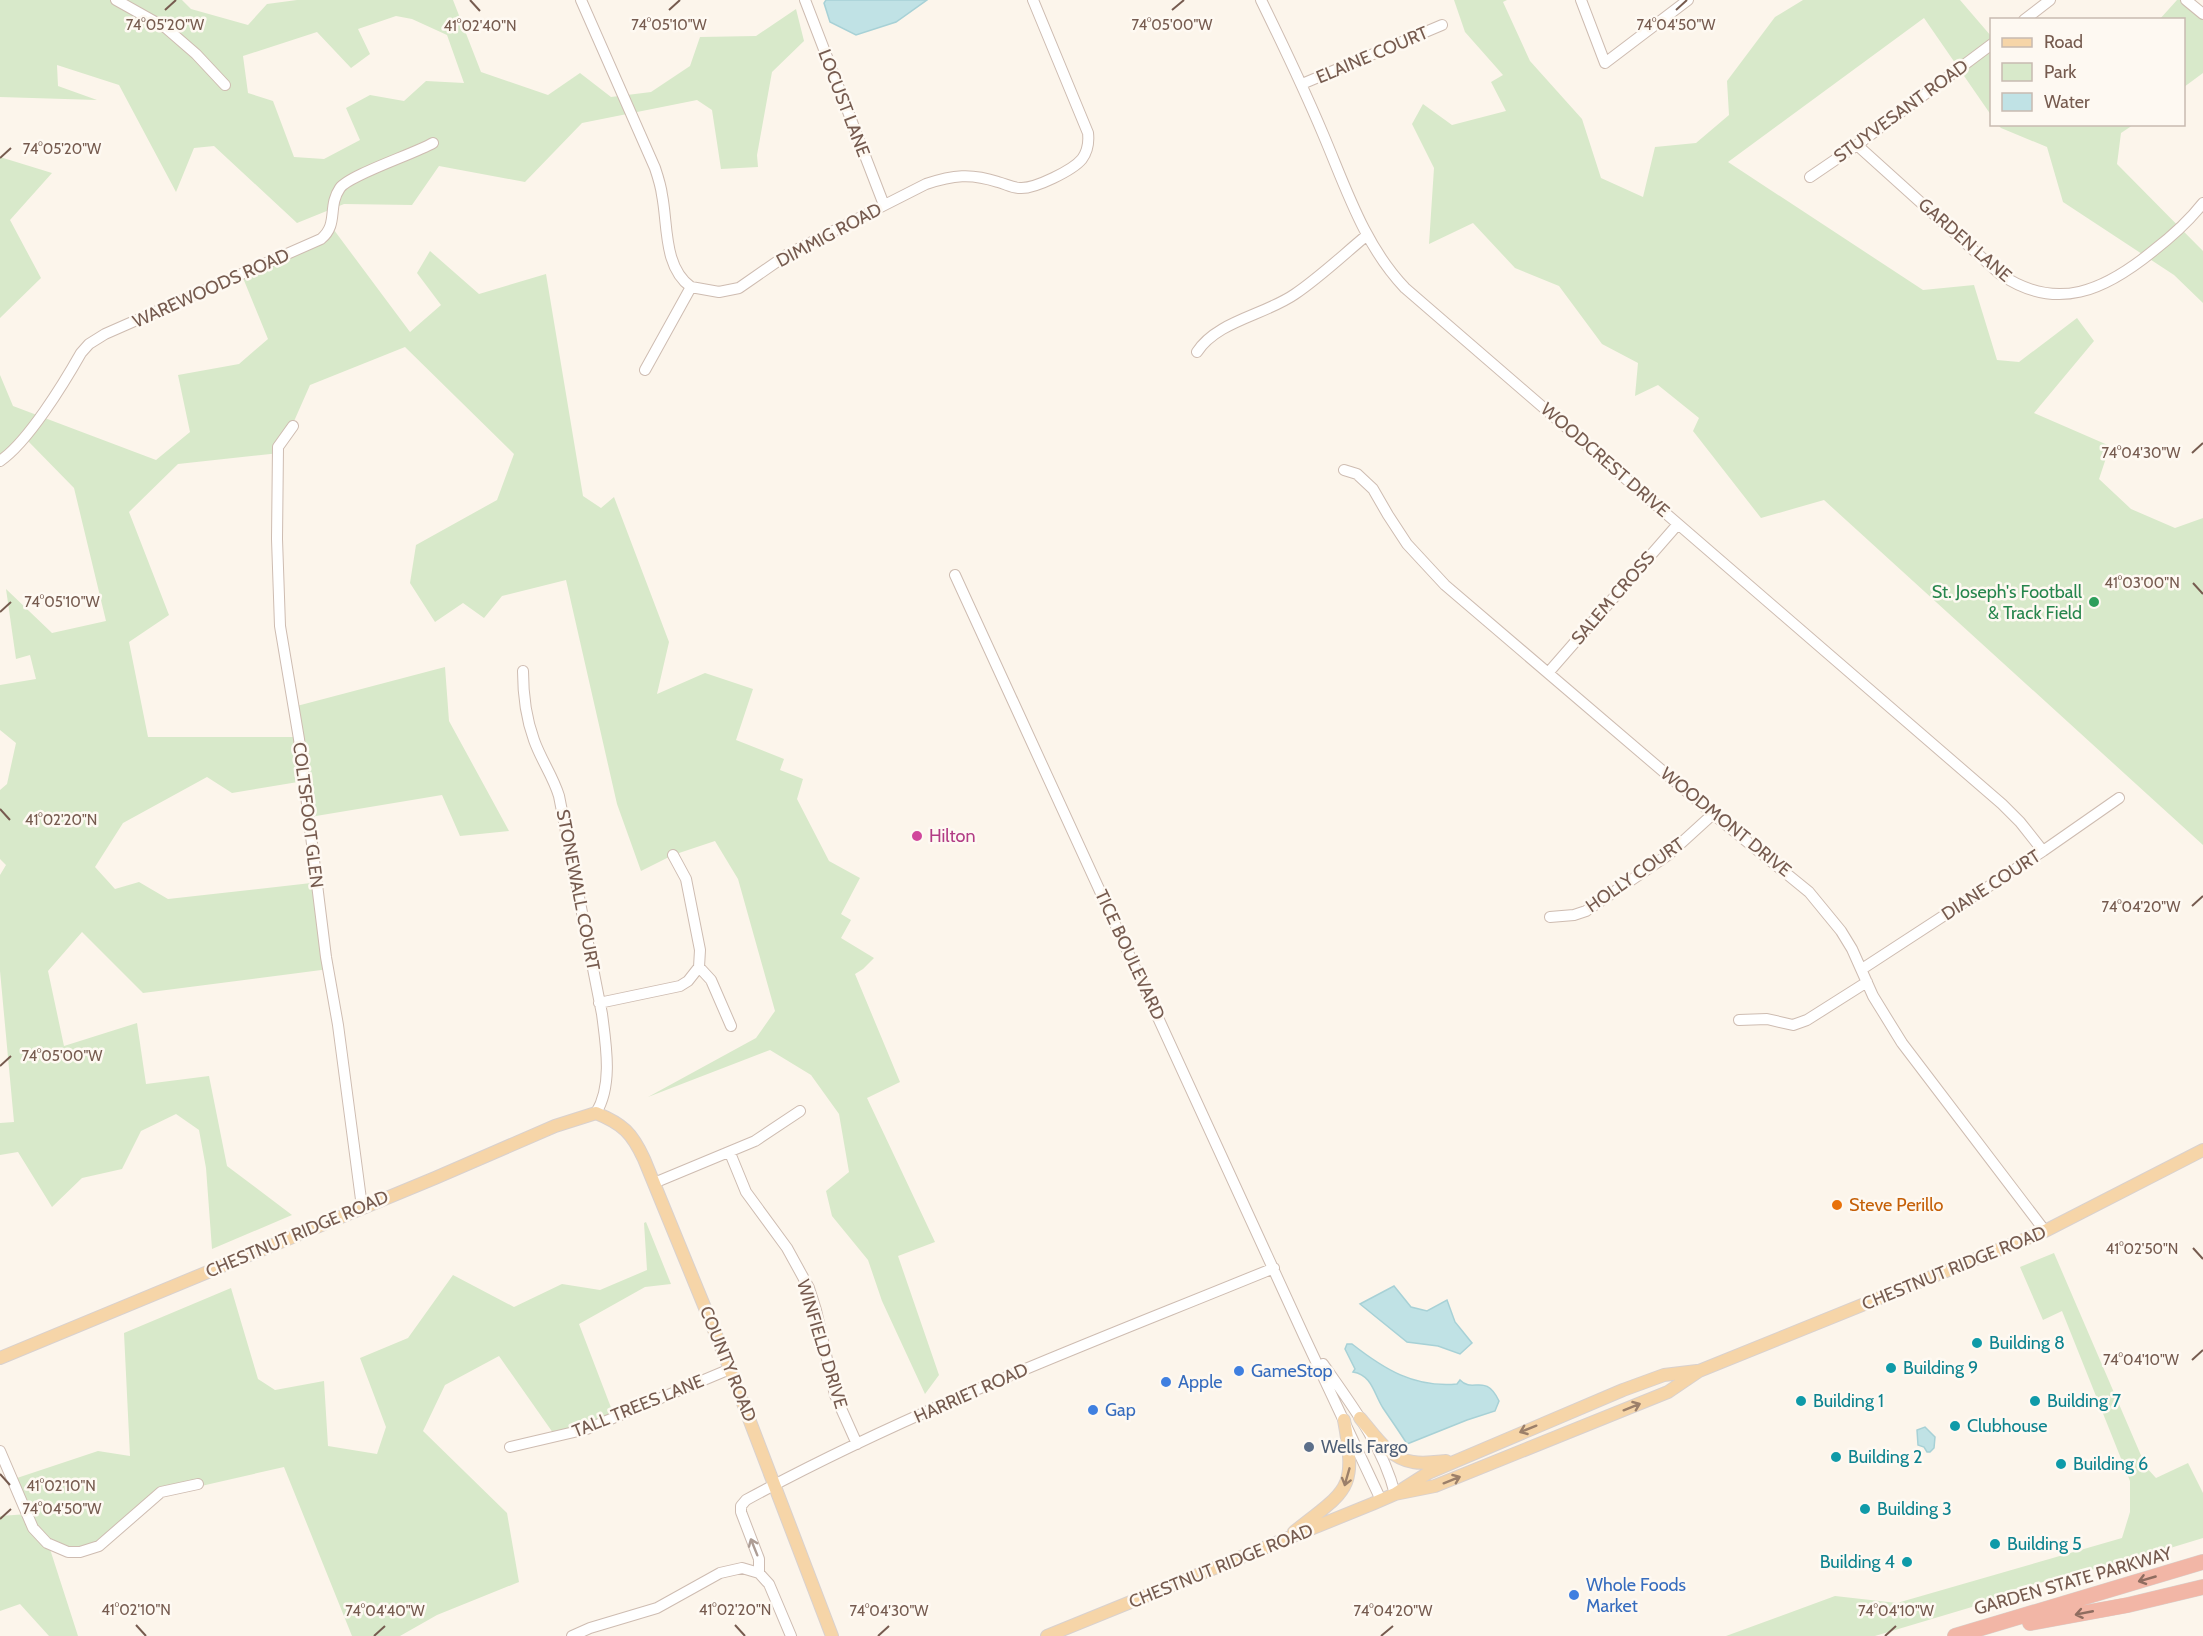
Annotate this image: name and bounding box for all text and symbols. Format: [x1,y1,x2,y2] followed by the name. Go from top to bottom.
[126,16,205,34] text: 74°05'20"W
[631,16,708,34] text: 74°05'10"W
[1131,16,1213,34] text: 74°05'00"W
[1636,16,1716,34] text: 74°04'50"W
[443,17,517,35] text: 41°02'40"N
[1990,18,2185,126] legend
[1313,21,1432,88] street label: ELAINE COURT
[2044,31,2083,53] text: Road
[813,46,875,160] street label: LOCUST LANE
[1829,55,1973,167] street label: STUYVESANT ROAD
[2044,61,2077,83] text: Park
[2044,91,2090,113] text: Water
[23,140,102,158] text: 74°05'20"W
[1914,193,2016,287] street label: GARDEN LANE
[773,198,885,272] street label: DIMMIG ROAD
[129,244,293,332] street label: WAREWOODS ROAD
[1536,398,1674,522] street label: WOODCREST DRIVE
[2101,444,2181,462] text: 74°04'30"W
[1567,547,1659,649] street label: SALEM CROSS
[2104,574,2180,592] text: 41°03'00"N
[1932,581,2083,624] place label: St. Joseph's Football & Track Field
[24,593,101,611] text: 74°05'10"W
[2087,595,2101,609] marker: St. Joseph's Football & Track Field
[288,741,328,889] street label: COLTSFOOT GLEN
[1656,763,1796,881] street label: WOODMONT DRIVE
[552,808,604,973] street label: STONEWALL COURT
[25,811,97,829] text: 41°02'20"N
[929,825,975,847] place label: Hilton
[910,829,924,843] marker: Hilton
[1582,833,1689,917] street label: HOLLY COURT
[1937,845,2045,925] street label: DIANE COURT
[1090,886,1170,1024] street label: TICE BOULEVARD
[2102,898,2181,916] text: 74°04'20"W
[21,1047,103,1065] text: 74°05'00"W
[202,1185,392,1283] street label: CHESTNUT RIDGE ROAD
[1849,1194,1944,1216] place label: Steve Perillo
[1830,1198,1844,1212] marker: Steve Perillo
[1859,1221,2049,1315] street label: CHESTNUT RIDGE ROAD
[2106,1240,2178,1258] text: 41°02'50"N
[792,1277,852,1411] street label: WINFIELD DRIVE
[695,1303,761,1425] street label: COUNTY ROAD
[1989,1332,2065,1354] place label: Building 8
[1970,1336,1984,1350] marker: Building 8
[2103,1351,2180,1369] text: 74°04'10"W
[1903,1357,1978,1379] place label: Building 9
[911,1358,1031,1428] street label: HARRIET ROAD
[1251,1360,1333,1382] place label: GameStop
[1884,1361,1898,1375] marker: Building 9
[1232,1364,1246,1378] marker: GameStop
[569,1370,707,1442] street label: TALL TREES LANE
[1178,1371,1223,1393] place label: Apple
[1159,1375,1173,1389] marker: Apple
[1813,1390,1884,1412] place label: Building 1
[2047,1390,2121,1412] place label: Building 7
[1794,1394,1808,1408] marker: Building 1
[2028,1394,2042,1408] marker: Building 7
[1105,1399,1136,1421] place label: Gap
[1623,1400,1641,1411] one-way arrow
[1086,1403,1100,1417] marker: Gap
[1967,1415,2048,1437] place label: Clubhouse
[1948,1419,1962,1433] marker: Clubhouse
[1520,1424,1538,1435] one-way arrow
[1321,1436,1408,1458] place label: Wells Fargo
[1302,1440,1316,1454] marker: Wells Fargo
[1848,1446,1922,1468] place label: Building 2
[1829,1450,1843,1464] marker: Building 2
[2073,1453,2148,1475] place label: Building 6
[2054,1457,2068,1471] marker: Building 6
[1341,1467,1353,1486] one-way arrow
[1442,1474,1460,1485] one-way arrow
[26,1477,96,1495] text: 41°02'10"N
[1877,1498,1952,1520] place label: Building 3
[22,1500,102,1518] text: 74°04'50"W
[1858,1502,1872,1516] marker: Building 3
[1126,1519,1316,1613] street label: CHESTNUT RIDGE ROAD
[2007,1533,2082,1555] place label: Building 5
[1988,1537,2002,1551] marker: Building 5
[748,1538,759,1557] one-way arrow
[1971,1542,2175,1620] street label: GARDEN STATE PARKWAY
[1820,1551,1895,1573] place label: Building 4
[1900,1555,1914,1569] marker: Building 4
[1586,1574,1686,1617] place label: Whole Foods Market
[2138,1574,2157,1585] one-way arrow
[1567,1588,1581,1602] marker: Whole Foods Market
[101,1601,171,1619] text: 41°02'10"N
[699,1601,771,1619] text: 41°02'20"N
[345,1602,425,1620] text: 74°04'40"W
[849,1602,929,1620] text: 74°04'30"W
[1354,1602,1433,1620] text: 74°04'20"W
[1858,1602,1935,1620] text: 74°04'10"W
[2075,1607,2095,1618] one-way arrow

